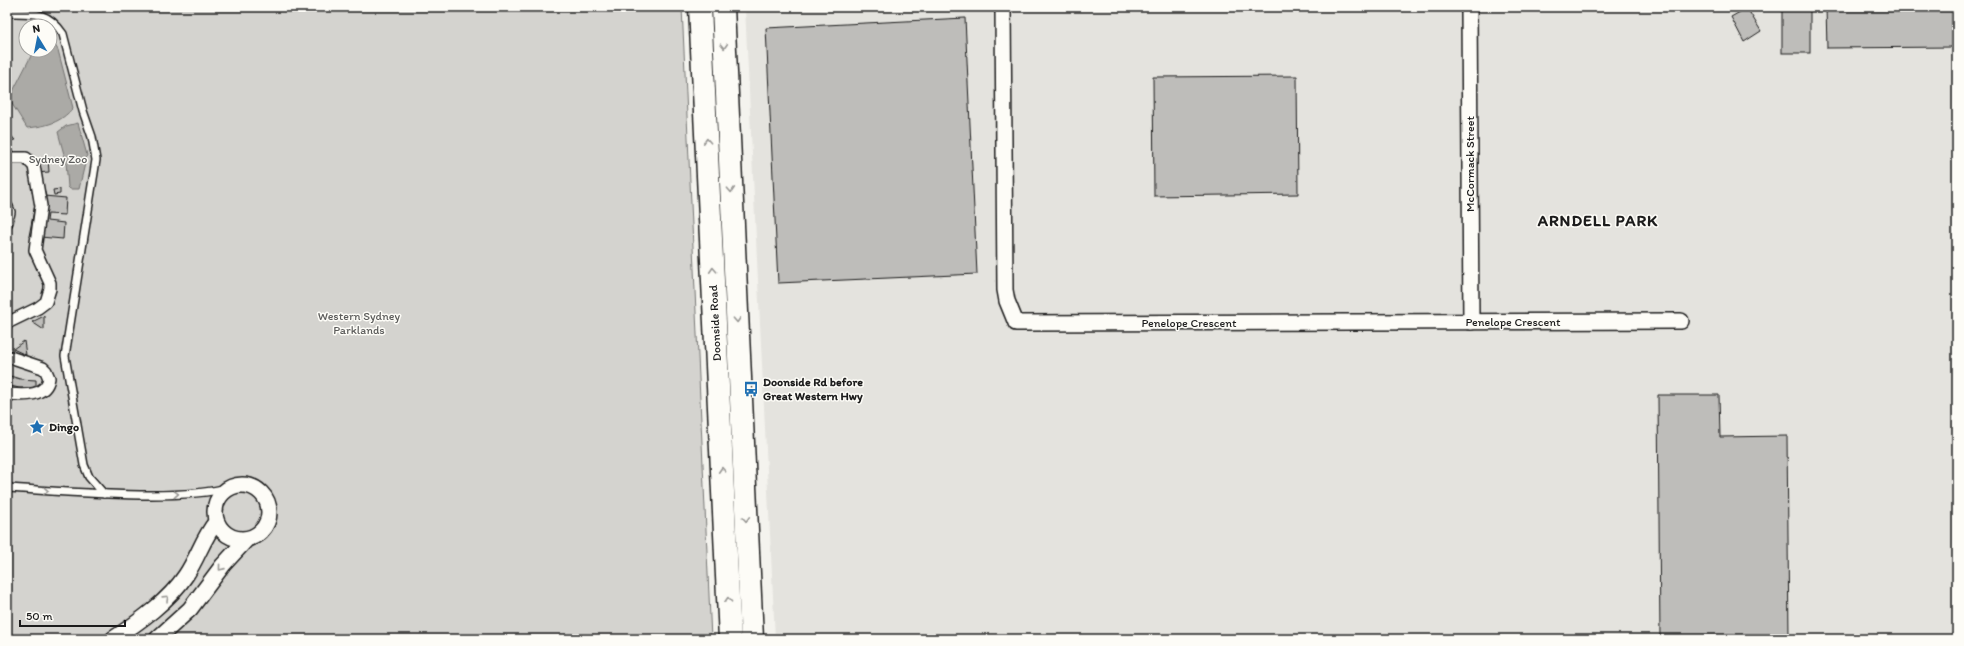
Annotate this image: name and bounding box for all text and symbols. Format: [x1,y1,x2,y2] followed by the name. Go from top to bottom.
[18,18,58,58] north arrow
[32,22,41,36] text: N
[720,43,729,49] one-way arrow
[1463,116,1477,212] street label: McCormack Street
[702,138,711,144] one-way arrow
[29,152,87,166] park label: Sydney Zoo
[727,187,735,193] one-way arrow
[1537,211,1658,230] district label: ARNDELL PARK
[708,267,717,273] one-way arrow
[706,284,724,362] street label: Doonside Road
[318,309,401,337] park label: Western Sydney Parklands
[1465,315,1561,329] street label: Penelope Crescent
[1141,316,1237,330] street label: Penelope Crescent
[732,317,741,323] one-way arrow
[763,375,863,404] place label: Doonside Rd before Great Western Hwy
[742,380,760,398] bus stop icon: Doonside Rd before Great Western Hwy
[28,418,46,436] place icon: Dingo
[49,420,79,435] place label: Dingo
[718,467,726,473] one-way arrow
[43,486,49,495] one-way arrow
[173,490,179,499] one-way arrow
[742,516,750,522] one-way arrow
[218,563,225,570] one-way arrow
[161,595,169,602] one-way arrow
[724,597,733,603] one-way arrow
[20,602,125,628] scale bar
[26,609,52,623] text: 50 m

